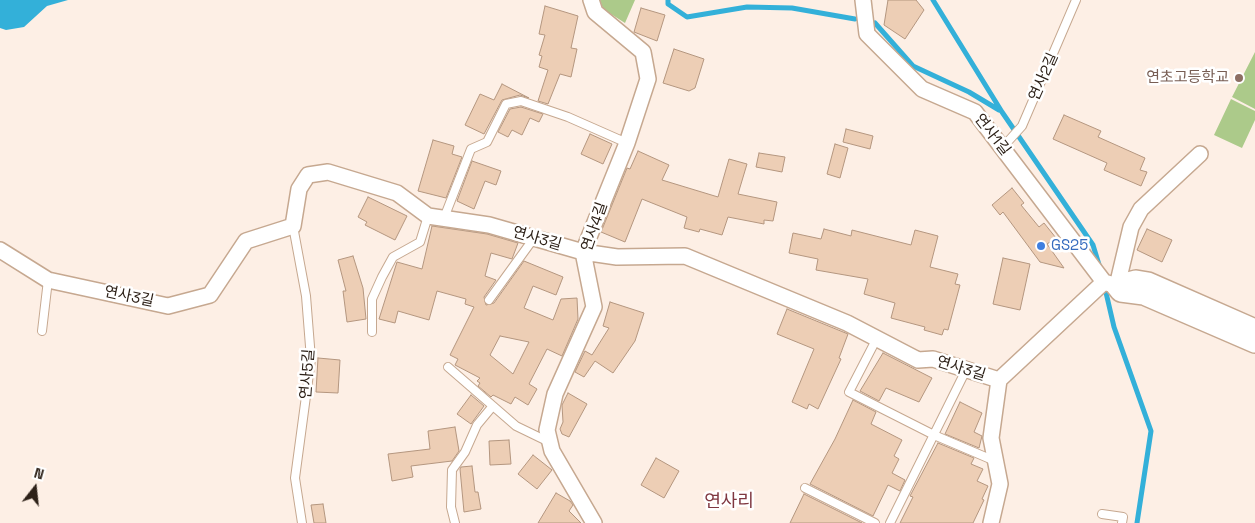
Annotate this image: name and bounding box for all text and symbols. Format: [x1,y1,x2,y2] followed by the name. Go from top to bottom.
[1026,50,1062,104] street label: 연사2길
[1146,69,1229,87] place label: 연초고등학교
[1233,72,1245,84] marker: 연초고등학교
[970,111,1014,159] street label: 연사1길
[578,200,612,254] street label: 연사4길
[510,223,564,255] street label: 연사3길
[1051,237,1088,255] place label: GS25
[1035,240,1047,252] marker: GS25
[102,283,156,311] street label: 연사3길
[297,348,319,400] street label: 연사5길
[934,353,988,385] street label: 연사3길
[10,463,60,513] north arrow
[32,464,46,484] text: N
[704,491,754,513] district label: 연사리

